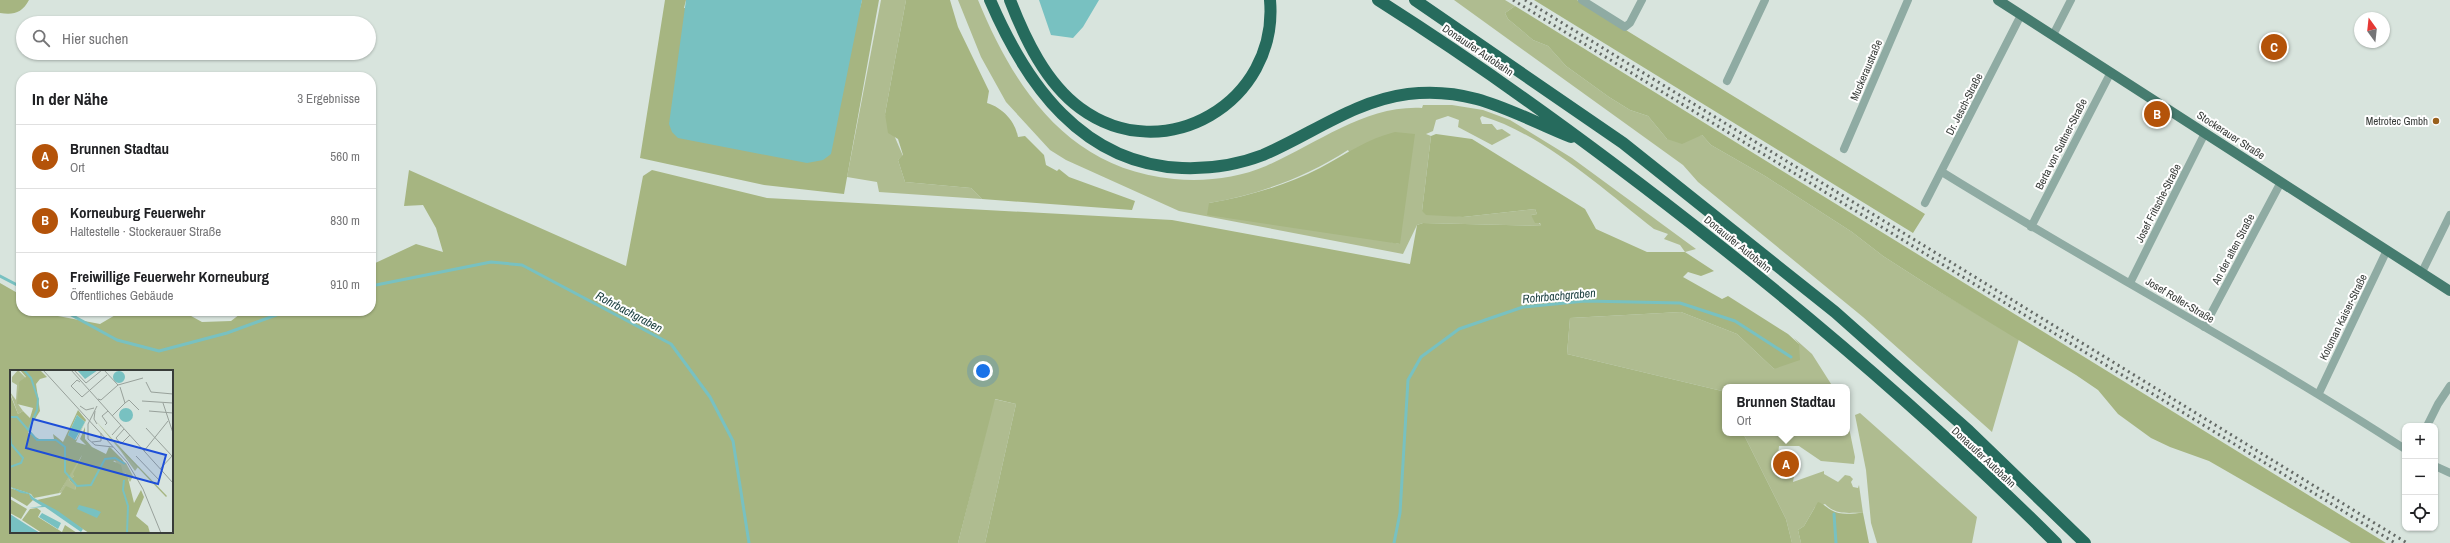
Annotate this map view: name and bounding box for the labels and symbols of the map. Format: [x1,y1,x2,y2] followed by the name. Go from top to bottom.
[2354,12,2390,48] north arrow
[1440,21,1516,79] street label: Donauufer Autobahn
[2261,32,2287,62] pin: C
[1847,37,1885,103] street label: Muckeraustraße
[1942,71,1986,137] street label: Dr. Jesch-Straße
[2032,96,2090,192] street label: Berta von Suttner-Straße
[2144,99,2170,129] pin: B
[2194,108,2268,162] street label: Stockerauer Straße
[2366,114,2428,128] place label: Metrotec Gmbh
[2431,116,2441,126] marker: Metrotec Gmbh
[2132,161,2184,245] street label: Josef Fritsche-Straße
[2208,211,2258,288] street label: An der alten Straße
[1701,213,1775,275] street label: Donauufer Autobahn
[2316,272,2370,362] street label: Koloman Kaiser-Straße
[2143,274,2217,326] street label: Josef Roller-Straße
[1522,285,1596,307] water label: Rohrbachgraben
[593,288,665,336] water label: Rohrbachgraben
[973,361,993,381] your location
[10,370,173,533] inset map
[1949,424,2019,490] street label: Donauufer Autobahn
[1773,449,1799,479] pin: A

